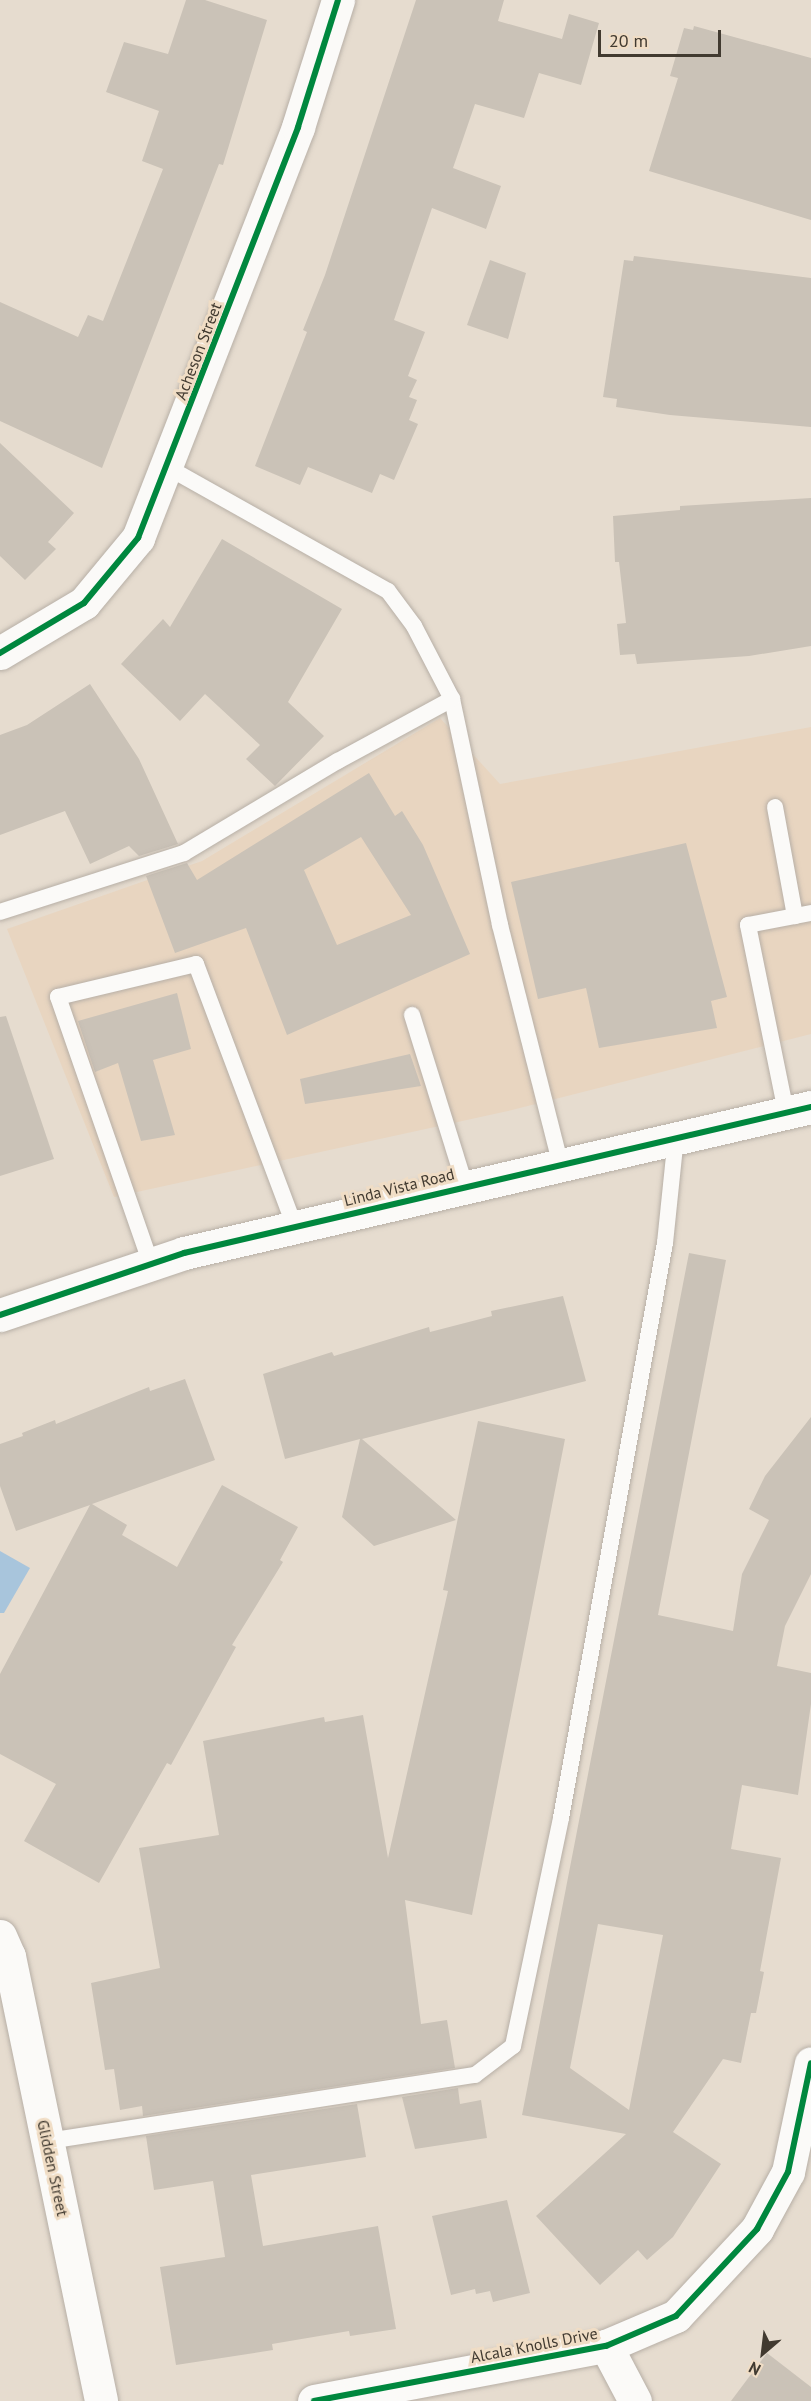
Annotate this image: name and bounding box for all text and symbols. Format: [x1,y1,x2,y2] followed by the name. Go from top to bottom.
[601,18,724,56] scale bar
[609,29,648,52] text: 20 m
[171,300,225,402] street label: Acheson Street
[341,1164,457,1210] street label: Linda Vista Road
[33,2118,73,2218] street label: Glidden Street
[469,2323,599,2367] street label: Alcala Knolls Drive
[733,2323,793,2383] north arrow
[745,2358,764,2380] text: N

